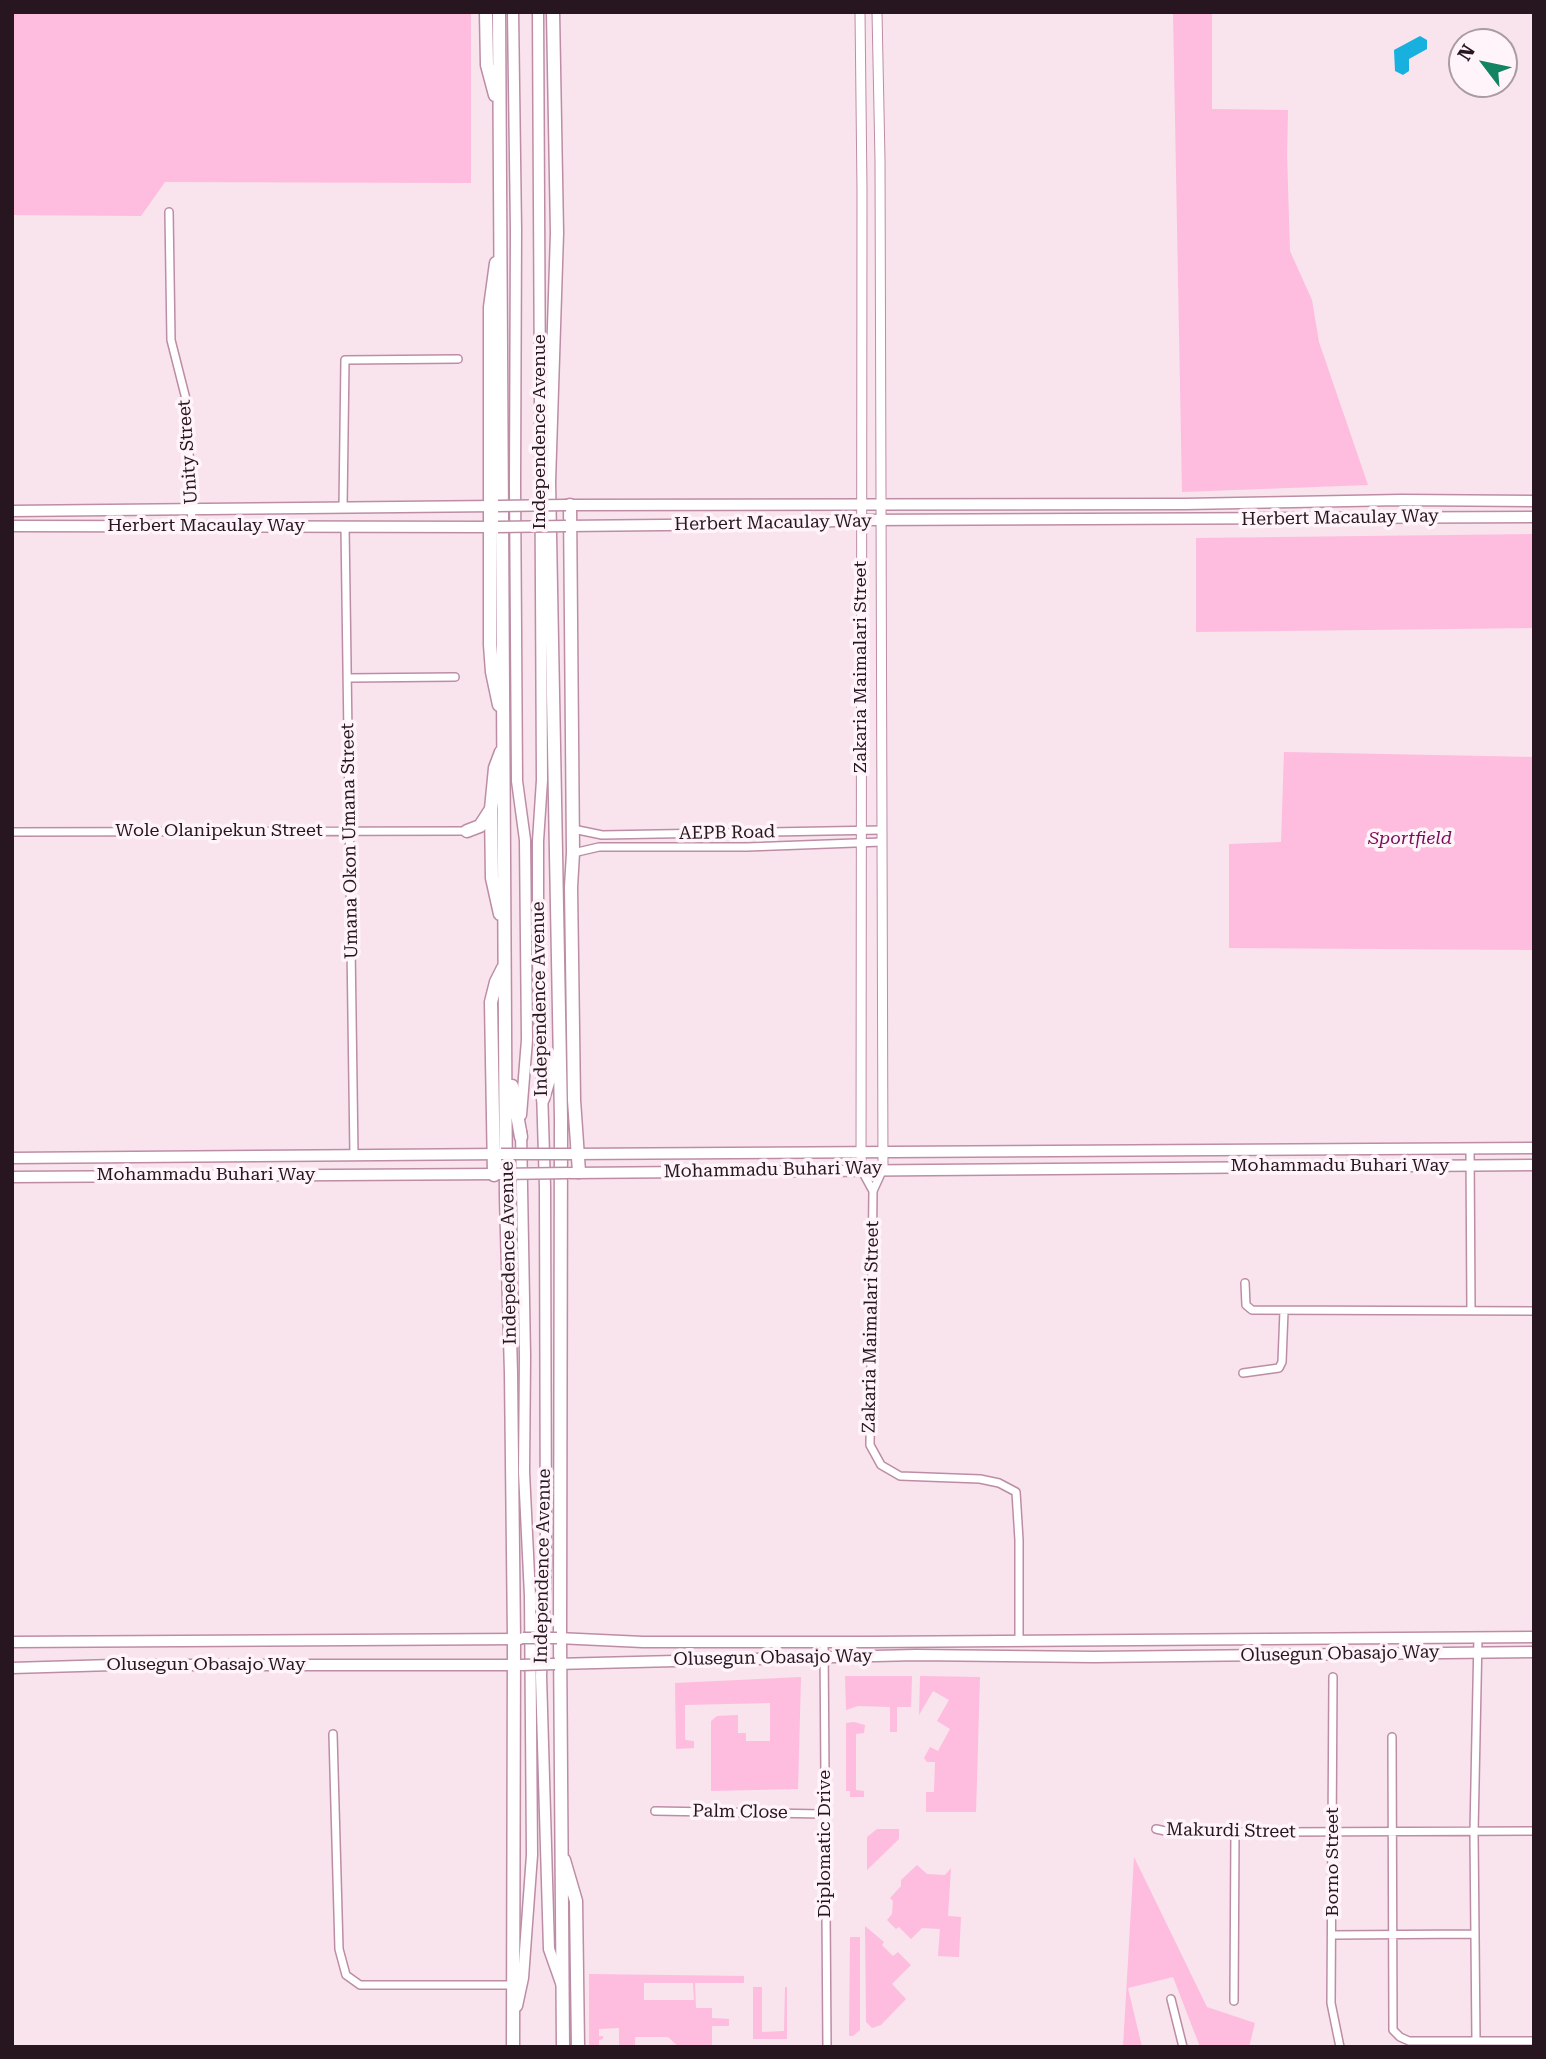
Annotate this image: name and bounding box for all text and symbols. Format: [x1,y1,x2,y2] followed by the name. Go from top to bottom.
[1448,28,1518,98] north arrow
[1453,40,1480,65] text: N
[529,334,551,530] street label: Independence Avenue
[174,399,202,505] street label: Unity Street
[1241,505,1439,531] street label: Herbert Macaulay Way
[674,510,872,536] street label: Herbert Macaulay Way
[107,515,305,537] street label: Herbert Macaulay Way
[850,561,872,773] street label: Zakaria Maimalari Street
[337,723,363,959] street label: Umana Okon Umana Street
[115,820,323,842] street label: Wole Olanipekun Street
[679,821,775,845] street label: AEPB Road
[1368,828,1452,850] park label: Sportfield
[527,901,553,1097] street label: Independence Avenue
[1231,1155,1449,1177] street label: Mohammadu Buhari Way
[663,1157,883,1183] street label: Mohammadu Buhari Way
[497,1161,521,1345] street label: Indepedence Avenue
[97,1164,315,1186] street label: Mohammadu Buhari Way
[858,1221,884,1433] street label: Zakaria Maimalari Street
[530,1468,556,1664] street label: Independence Avenue
[1240,1641,1440,1667] street label: Olusegun Obasajo Way
[673,1645,873,1671] street label: Olusegun Obasajo Way
[106,1654,306,1676] street label: Olusegun Obasajo Way
[814,1770,836,1918] street label: Diplomatic Drive
[692,1800,788,1824] street label: Palm Close
[1322,1807,1344,1917] street label: Borno Street
[1166,1819,1296,1843] street label: Makurdi Street

